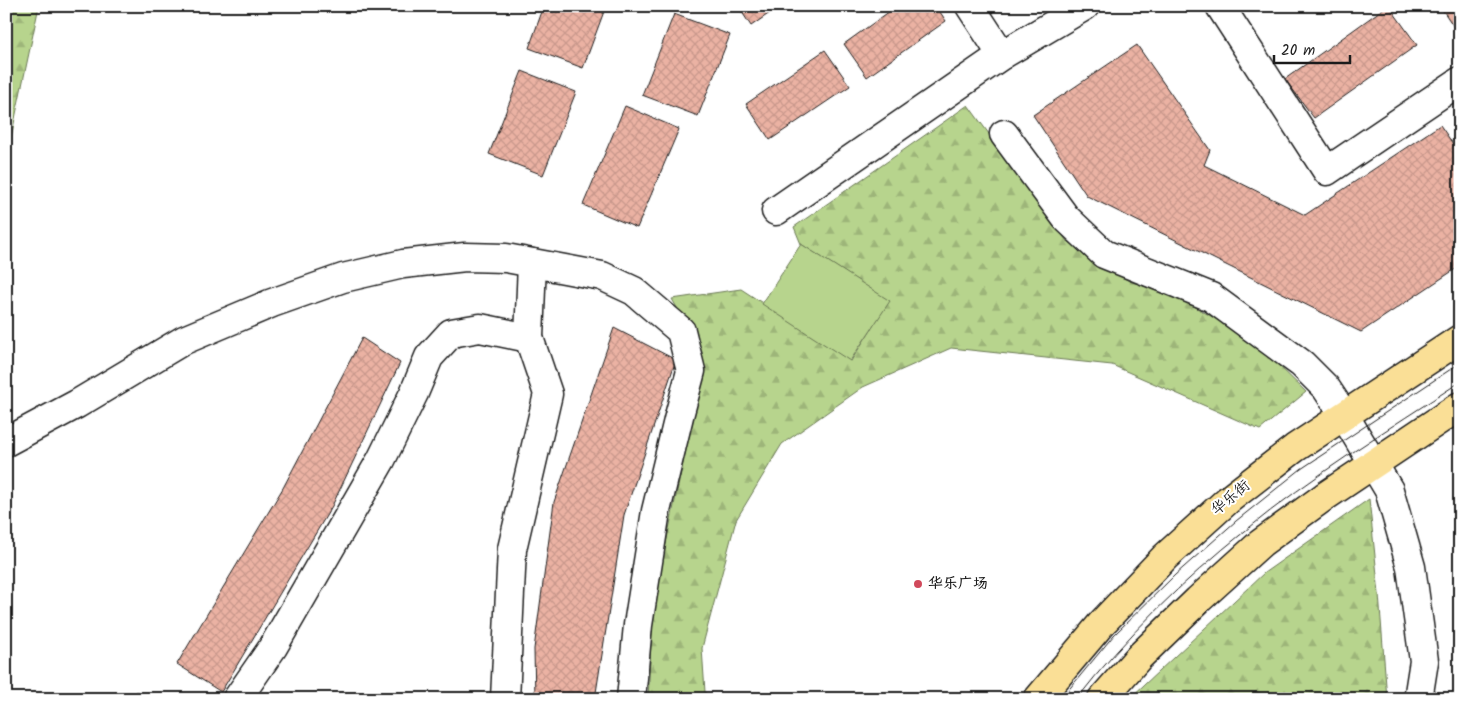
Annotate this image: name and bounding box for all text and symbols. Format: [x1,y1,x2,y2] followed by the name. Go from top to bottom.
[1274,32,1350,64] scale bar
[1281,39,1315,63] text: 20 m
[1206,474,1256,522] street label: 华乐街
[928,572,988,596] place label: 华乐广场
[912,578,924,590] marker: 华乐广场

